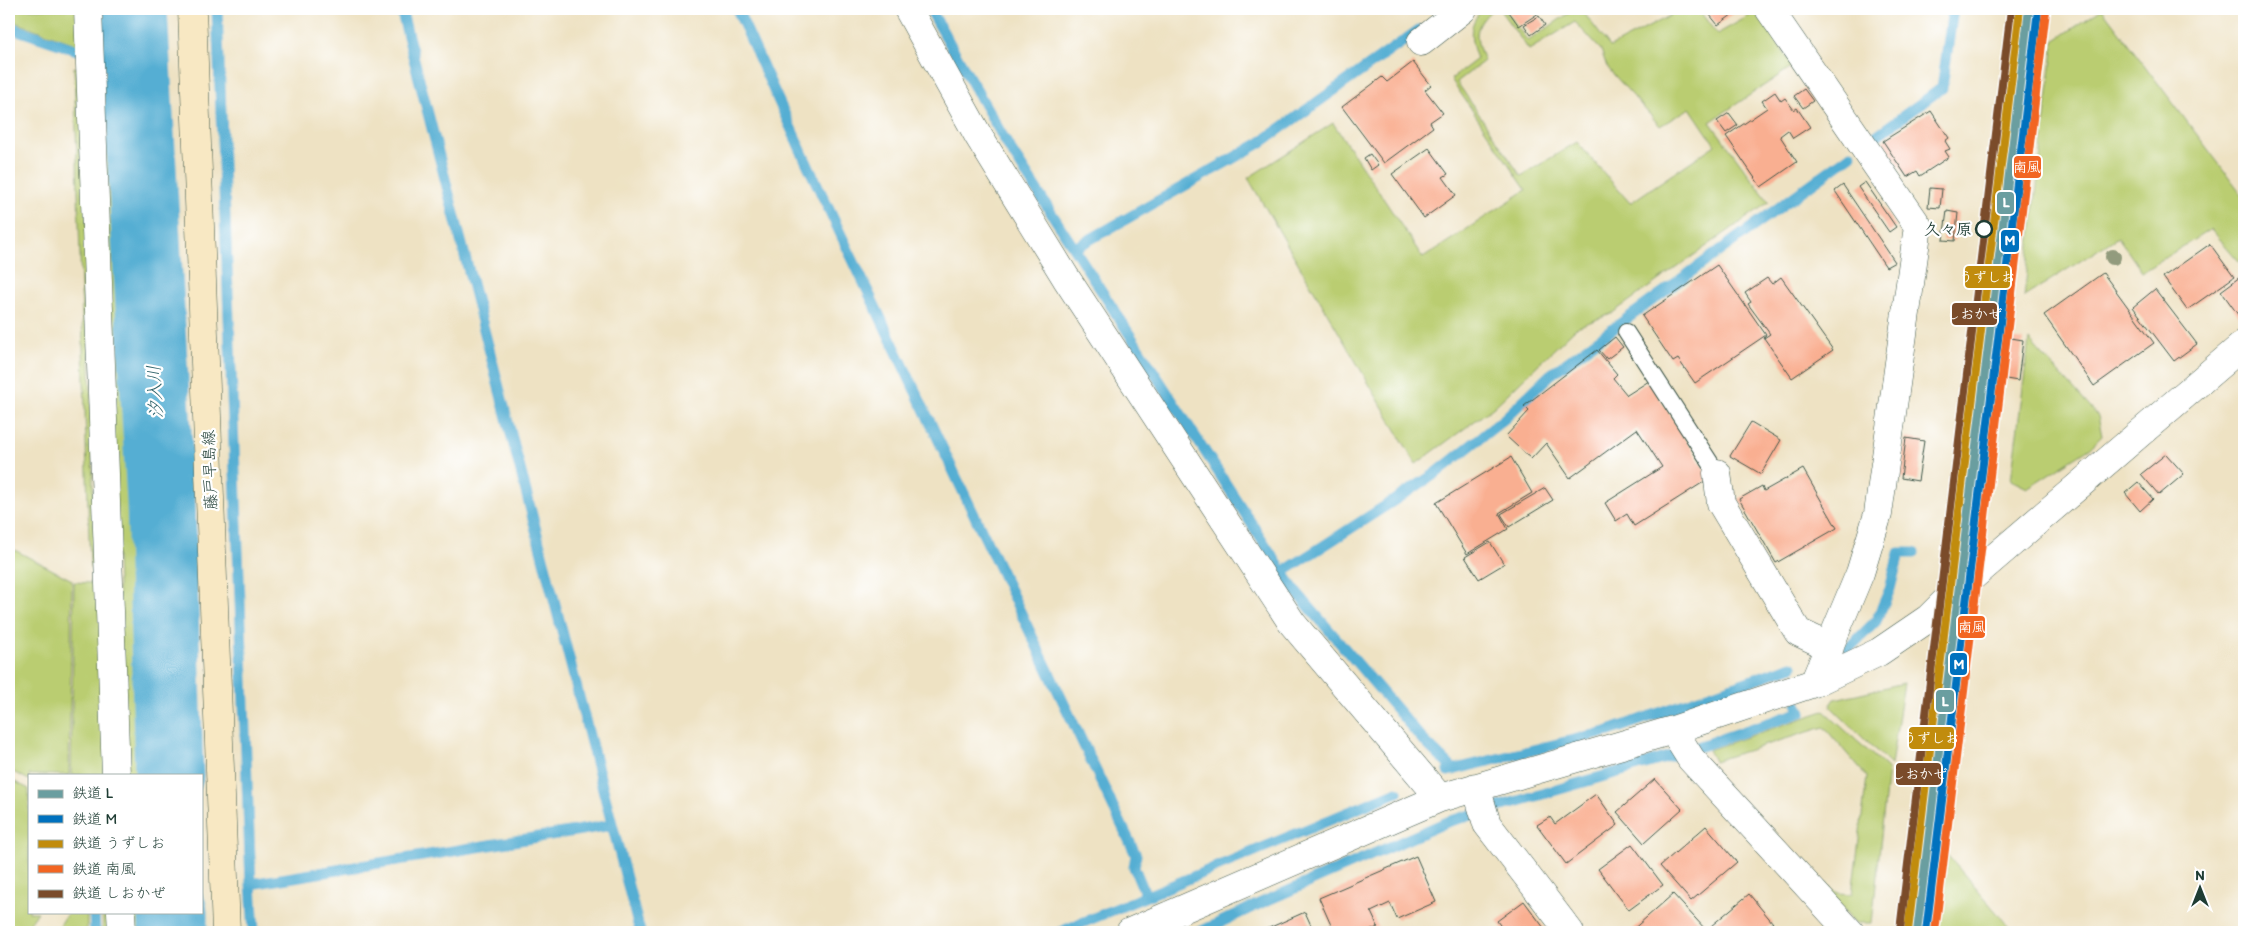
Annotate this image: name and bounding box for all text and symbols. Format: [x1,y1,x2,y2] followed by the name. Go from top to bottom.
[2013,155,2042,179] line badge: 南風
[2013,159,2041,176] text: 南風
[1996,191,2015,215] line badge: L
[2002,194,2010,211] text: L
[1924,220,1972,239] place label: 久々原
[1975,220,1993,238] marker: 久々原
[2000,229,2020,253] line badge: M
[2004,232,2016,249] text: M
[1964,265,2011,289] line badge: うずしお
[1959,269,2015,286] text: うずしお
[1951,302,1998,326] line badge: しおかぜ
[1946,306,2002,323] text: しおかぜ
[143,364,167,420] water label: 汐入川
[199,430,220,510] street label: 藤戸早島線
[1957,615,1986,639] line badge: 南風
[1958,619,1986,636] text: 南風
[1949,652,1968,676] line badge: M
[1953,656,1965,673] text: M
[1935,689,1955,713] line badge: L
[1941,693,1949,710] text: L
[1908,726,1955,750] line badge: うずしお
[1903,730,1959,747] text: うずしお
[1895,762,1942,786] line badge: しおかぜ
[1891,766,1947,783] text: しおかぜ
[28,774,202,914] legend
[72,784,113,802] text: 鉄道 L
[72,810,117,828] text: 鉄道 M
[72,834,165,852] text: 鉄道 うずしお
[72,860,135,878] text: 鉄道 南風
[2176,864,2226,914] north arrow
[2195,867,2205,884] text: N
[72,884,165,902] text: 鉄道 しおかぜ

